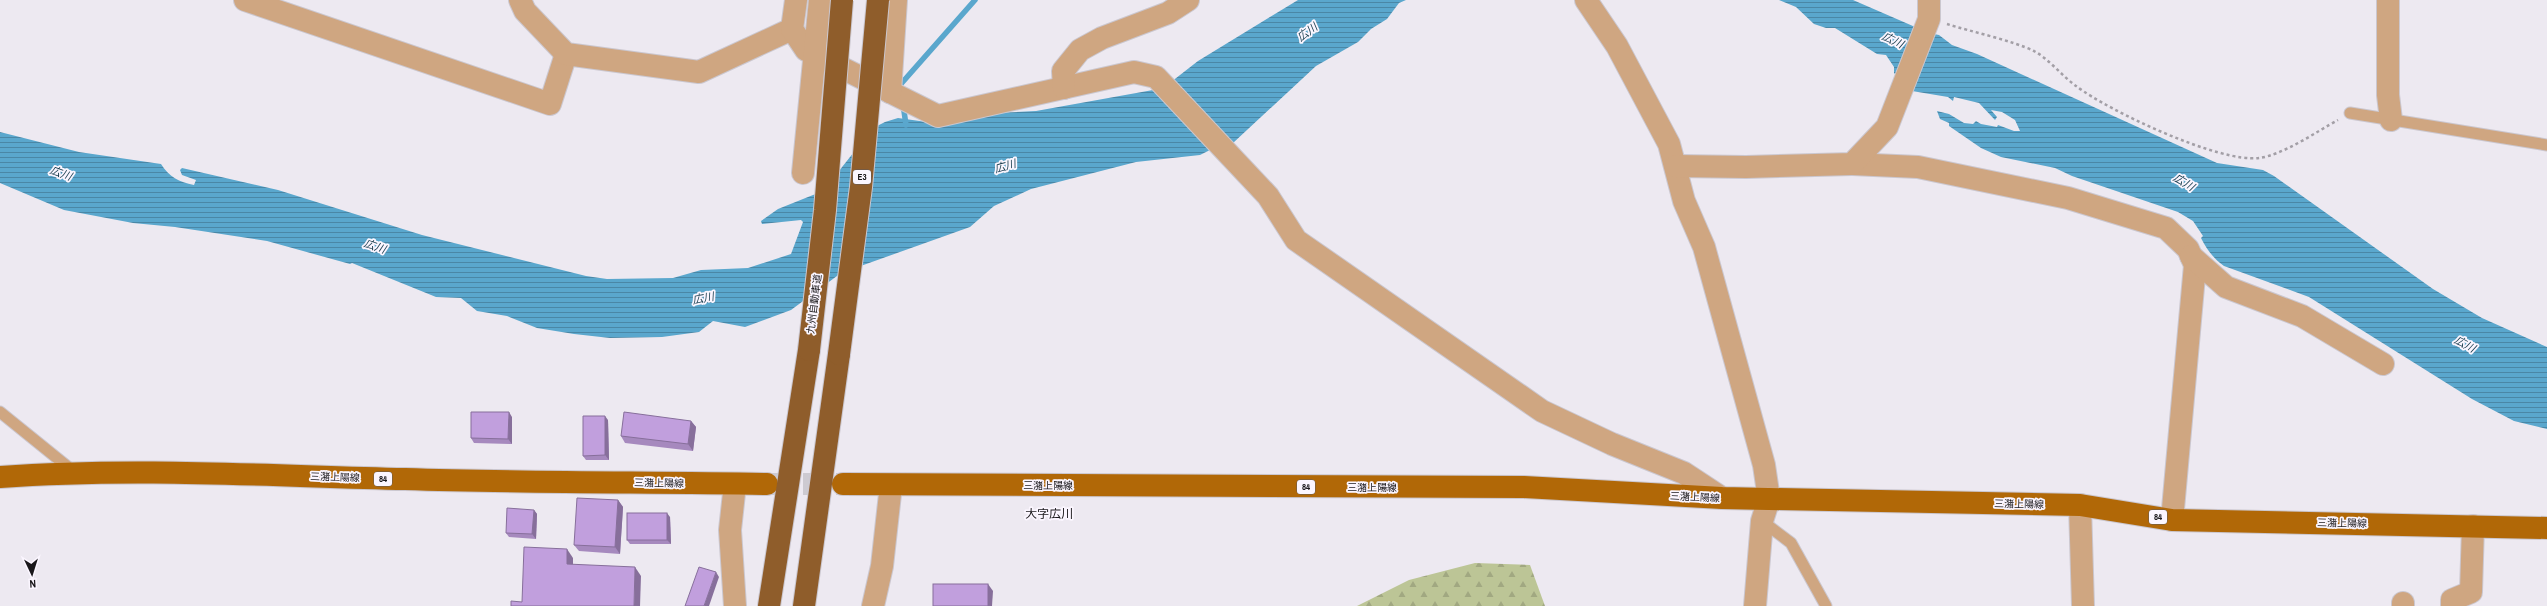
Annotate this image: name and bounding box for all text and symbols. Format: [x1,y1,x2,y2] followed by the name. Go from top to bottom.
[1294,19,1321,44] water label: 広川
[1880,29,1907,52] water label: 広川
[993,156,1018,176] water label: 広川
[48,163,75,184] water label: 広川
[853,170,871,184] road number: E3
[2171,170,2198,194] water label: 広川
[362,236,389,257] water label: 広川
[804,273,824,335] street label: 九州自動車道
[691,289,716,307] water label: 広川
[2452,333,2479,356] water label: 広川
[310,470,360,484] street label: 三潴上陽線
[374,472,392,486] road number: 84
[634,476,684,490] street label: 三潴上陽線
[1023,479,1073,492] street label: 三潴上陽線
[1297,480,1315,494] road number: 84
[1347,481,1397,494] street label: 三潴上陽線
[1670,489,1720,505] street label: 三潴上陽線
[1994,497,2044,511] street label: 三潴上陽線
[1025,506,1073,522] district label: 大字広川
[2149,510,2167,524] road number: 84
[2317,516,2367,530] street label: 三潴上陽線
[12,554,52,594] north arrow
[29,577,36,591] text: N

